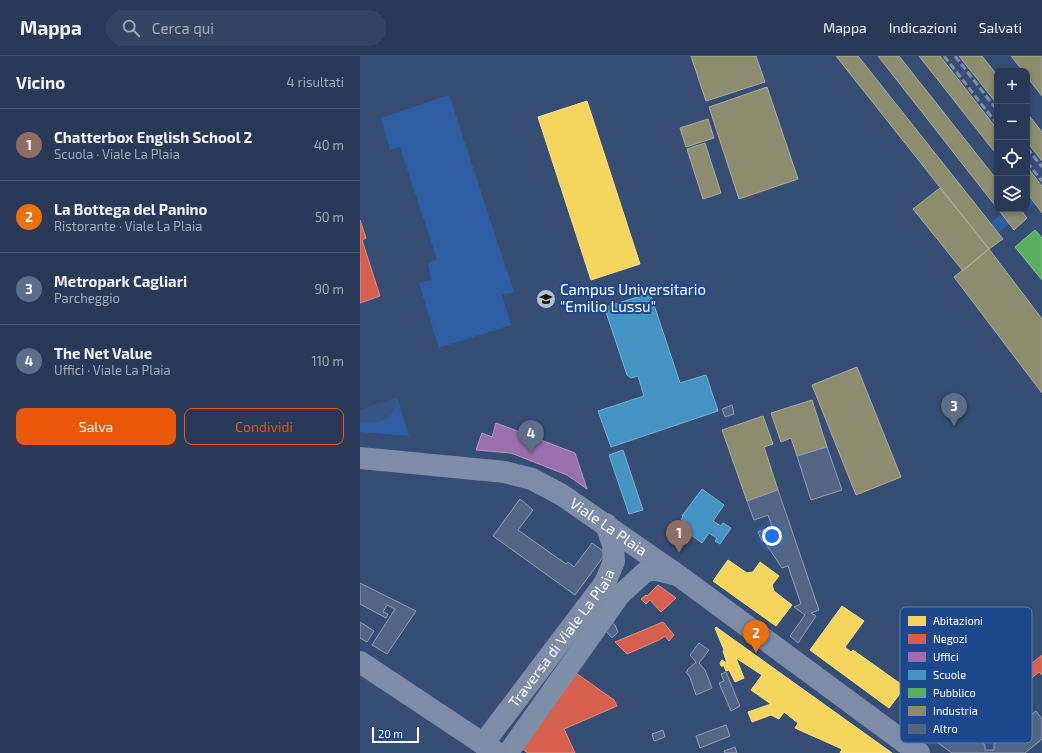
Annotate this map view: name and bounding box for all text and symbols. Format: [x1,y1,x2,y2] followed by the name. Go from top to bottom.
[106,10,386,46] search box
[20,16,82,39] text: Mappa
[120,17,142,39] icon: search
[152,19,214,37] text: Cerca qui
[823,19,867,36] text: Mappa
[889,19,957,36] text: Indicazioni
[979,19,1022,36] text: Salvati
[994,68,1030,212] map controls
[994,68,1030,104] button: +
[16,72,65,92] text: Vicino
[287,74,344,90] text: 4 risultati
[994,104,1030,140] button: −
[54,128,252,146] text: Chatterbox English School 2
[26,137,32,153] text: 1
[314,137,344,153] text: 40 m
[994,140,1030,176] button: locate
[54,146,180,162] text: Scuola · Viale La Plaia
[994,176,1030,212] button: layers
[54,200,207,218] text: La Bottega del Panino
[25,209,33,225] text: 2
[315,209,344,225] text: 50 m
[54,218,202,234] text: Ristorante · Viale La Plaia
[54,272,187,290] text: Metropark Cagliari
[560,280,706,315] place label: Campus Universitario "Emilio Lussu"
[25,281,33,297] text: 3
[314,281,344,297] text: 90 m
[535,288,557,310] school or university icon: Campus Universitario "Emilio Lussu"
[54,290,120,306] text: Parcheggio
[54,344,152,362] text: The Net Value
[25,353,33,369] text: 4
[312,353,344,369] text: 110 m
[54,362,171,378] text: Uffici · Viale La Plaia
[941,393,967,426] pin: 3
[16,408,176,445] button: Salva
[184,408,344,445] button: Condividi
[518,420,544,453] pin: 4
[567,493,651,559] street label: Viale La Plaia
[666,520,692,553] pin: 1
[762,526,782,546] your location
[504,566,618,711] street label: Traversa di Viale La Plaia
[900,607,1032,743] legend
[933,614,983,627] text: Abitazioni
[743,620,769,653] pin: 2
[933,632,967,645] text: Negozi
[933,650,959,663] text: Uffici
[933,668,966,681] text: Scuole
[933,686,976,699] text: Pubblico
[933,704,978,717] text: Industria
[933,722,958,735] text: Altro
[372,725,419,744] scale bar
[378,727,403,740] text: 20 m

